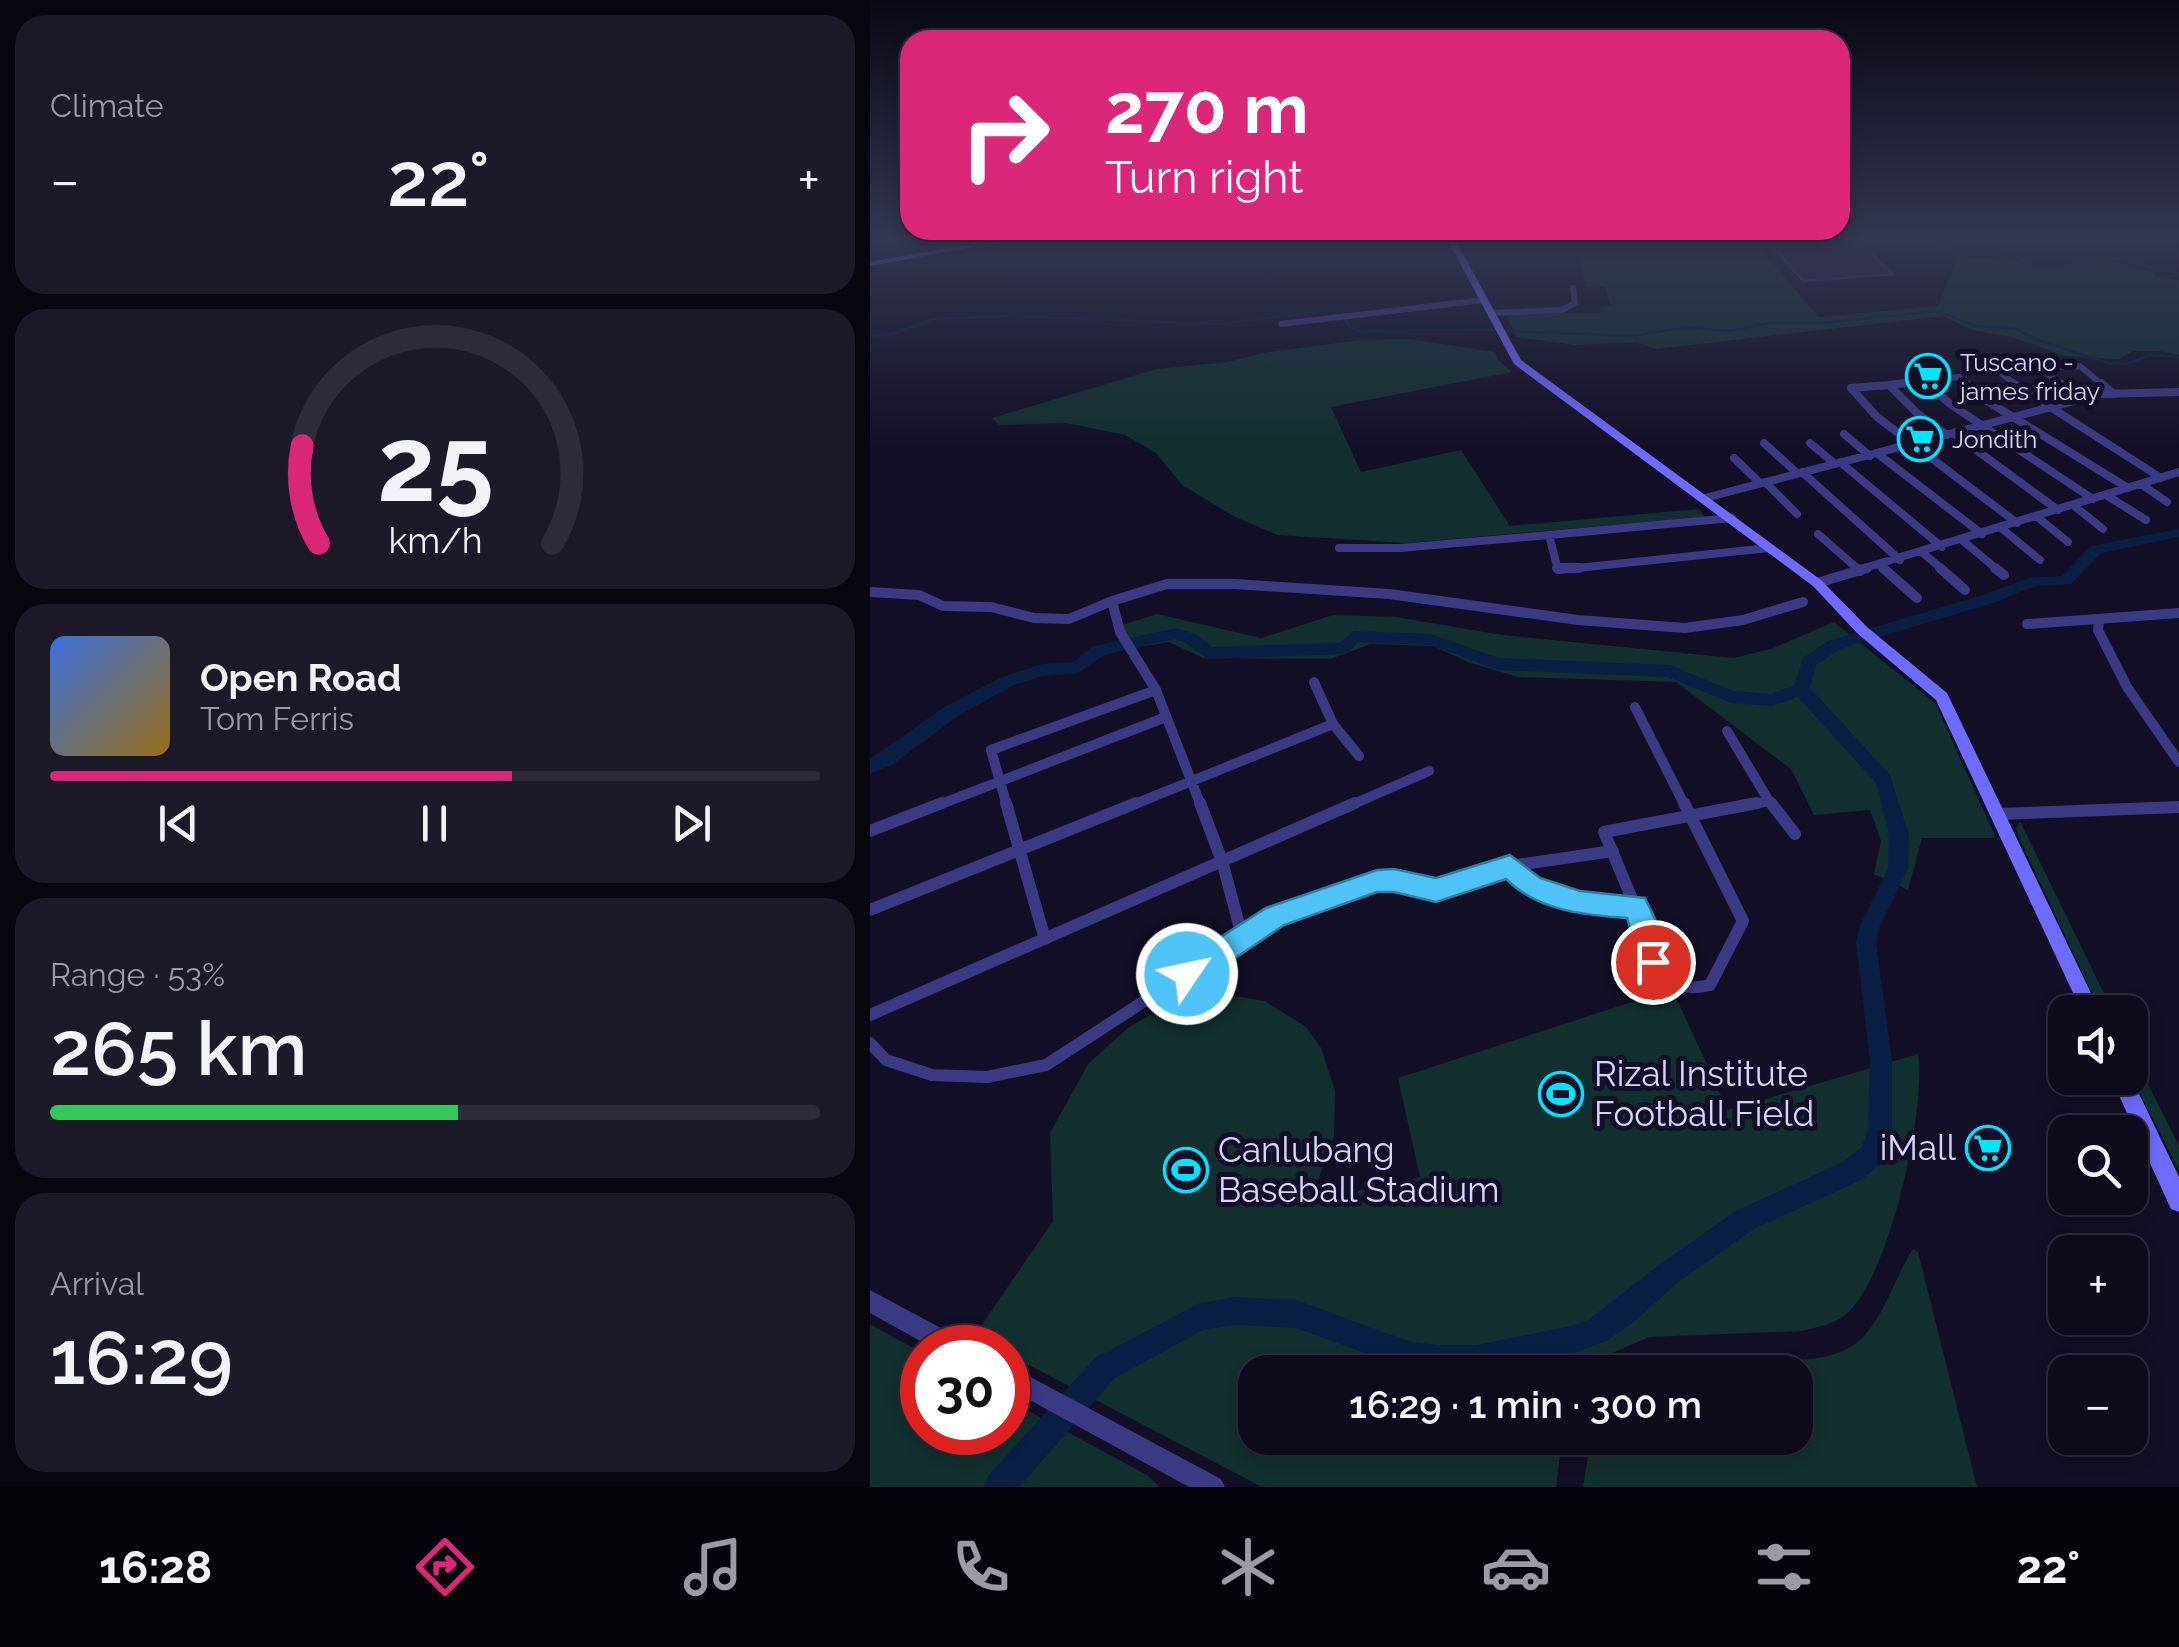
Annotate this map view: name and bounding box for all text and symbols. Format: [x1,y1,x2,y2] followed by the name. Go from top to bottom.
[1105,67,1309,149] text: 270 m
[940,70,1070,200] icon: right
[50,87,164,124] text: Climate
[387,135,490,224] text: 22°
[50,148,80,213] text: −
[797,148,820,213] text: +
[1105,151,1303,204] text: Turn right
[1957,347,2101,406] place label: Tuscano - james friday
[1905,353,1951,399] supermarket icon: Tuscano - james friday
[377,403,493,525] text: 25
[1897,416,1943,462] supermarket icon: Jondith
[1952,424,2037,454] place label: Jondith
[388,519,482,561] text: km/h
[200,655,401,700] text: Open Road
[200,700,354,737] text: Tom Ferris
[151,796,206,851] icon: previous
[407,796,462,851] icon: pause
[664,796,719,851] icon: next
[1611,920,1696,1005] pin
[1135,922,1239,1026] position arrow
[1626,935,1681,990] icon: arrive
[50,956,225,993] text: Range · 53%
[2048,995,2148,1455] map controls
[2048,995,2148,1095] button: sound
[50,1004,307,1093] text: 265 km
[1594,1053,1814,1134] place label: Rizal Institute Football Field
[1538,1071,1584,1117] sports icon: Rizal Institute Football Field
[2048,1115,2148,1215] button: search
[1965,1125,2011,1171] supermarket icon: iMall
[1880,1127,1956,1168] place label: iMall
[1218,1129,1500,1210] place label: Canlubang Baseball Stadium
[1163,1147,1209,1193] sports icon: Canlubang Baseball Stadium
[2048,1235,2148,1335] button: +
[50,1265,144,1302] text: Arrival
[50,1313,233,1402] text: 16:29
[900,1325,1030,1455] speed limit sign: 30
[2048,1355,2148,1455] button: −
[1349,1382,1702,1427] text: 16:29 · 1 min · 300 m
[410,1532,480,1602] icon: directions
[678,1532,748,1602] icon: music
[946,1532,1016,1602] icon: phone
[1213,1532,1283,1602] icon: climate
[1481,1532,1551,1602] icon: car
[1749,1532,1819,1602] icon: filters
[99,1541,212,1594] text: 16:28
[2017,1541,2080,1594] text: 22°

